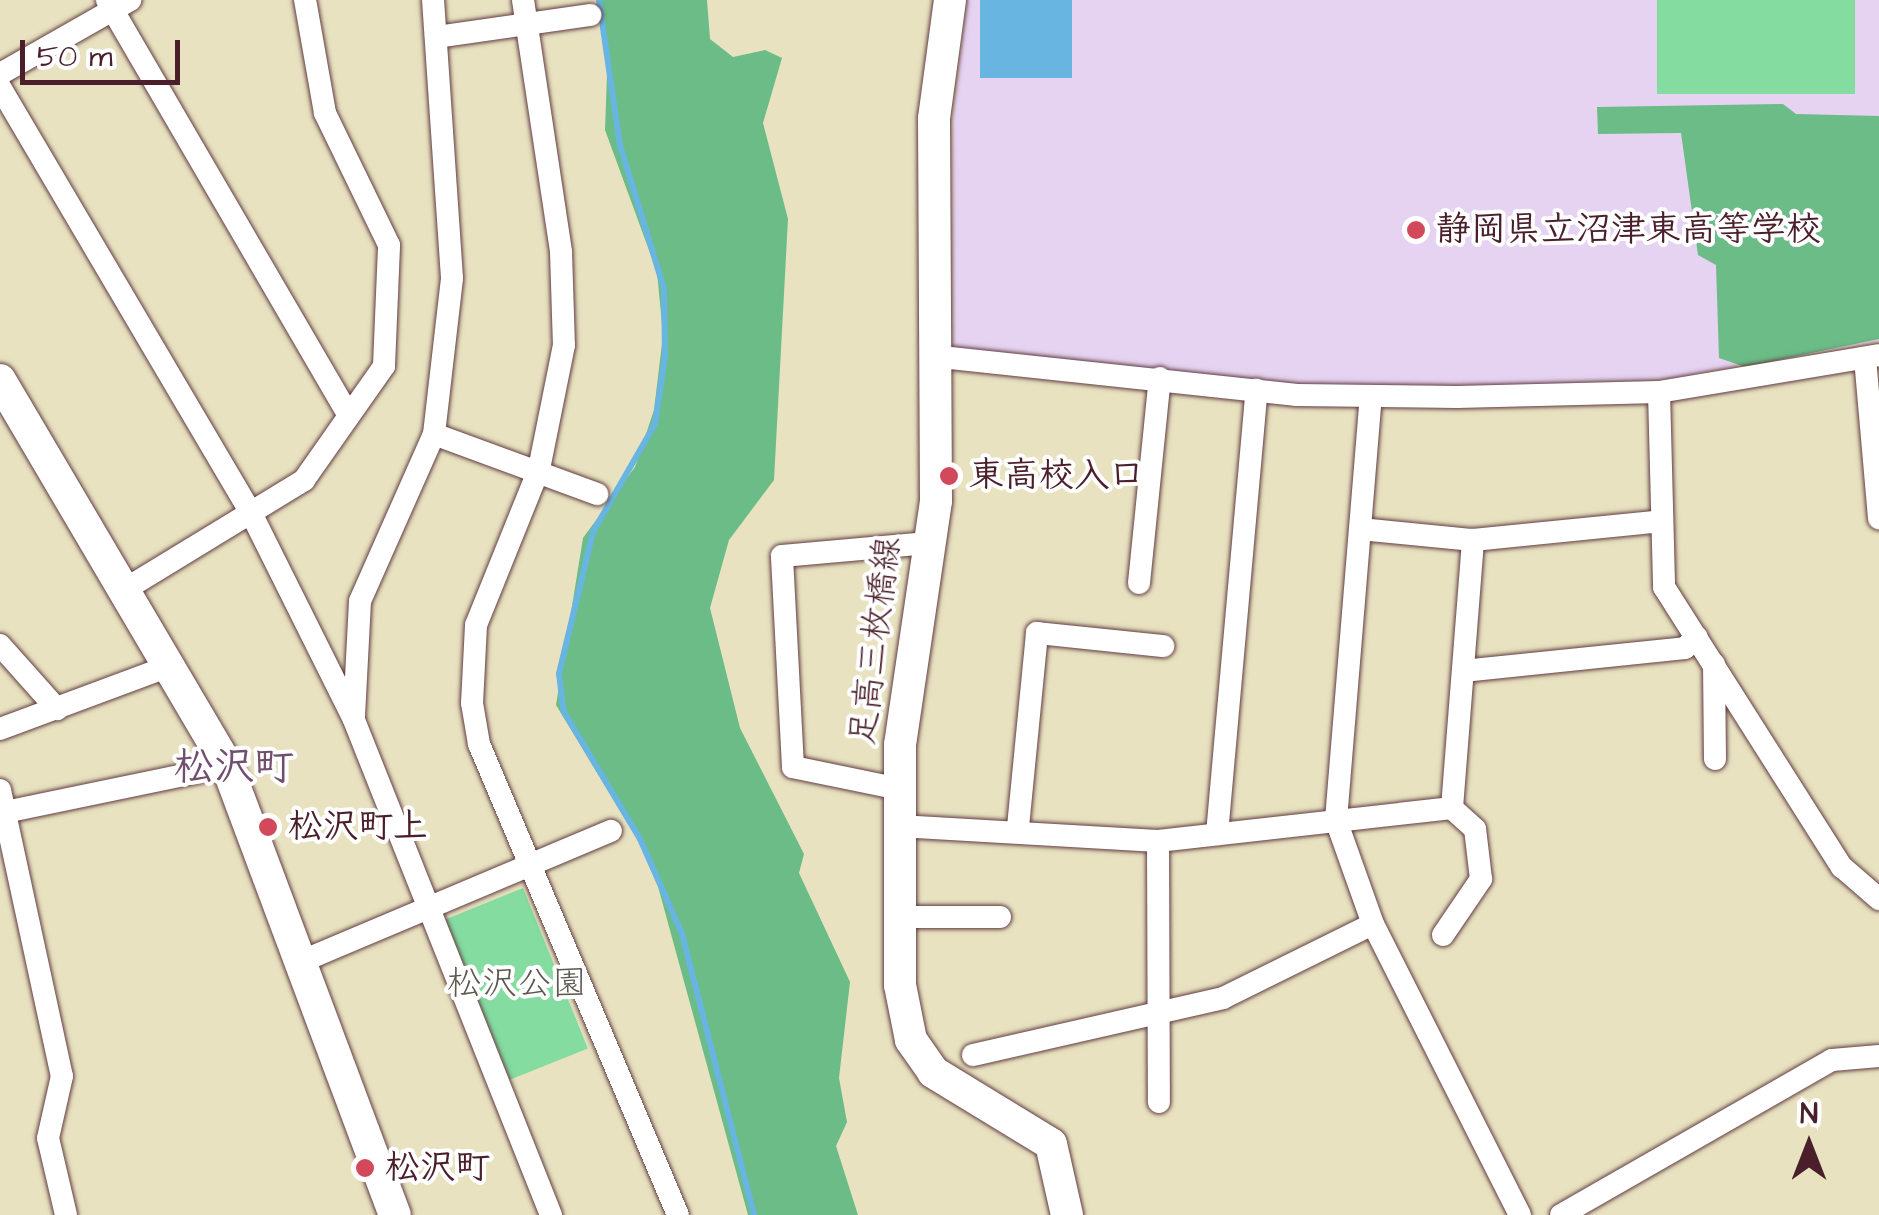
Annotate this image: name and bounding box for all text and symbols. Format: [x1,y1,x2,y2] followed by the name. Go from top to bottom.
[25,20,185,82] scale bar
[37,36,113,78] text: 50 m
[1436,209,1821,251] place label: 静岡県立沼津東高等学校
[1405,219,1427,241] marker: 静岡県立沼津東高等学校
[969,455,1144,497] place label: 東高校入口
[938,465,960,487] marker: 東高校入口
[842,534,910,748] street label: 足高三枚橋線
[174,744,294,792] district label: 松沢町
[288,806,428,848] place label: 松沢町上
[257,816,279,838] marker: 松沢町上
[447,963,587,1005] park label: 松沢公園
[1759,1095,1859,1195] north arrow
[1800,1095,1818,1134] text: N
[385,1147,490,1189] place label: 松沢町
[354,1157,376,1179] marker: 松沢町

